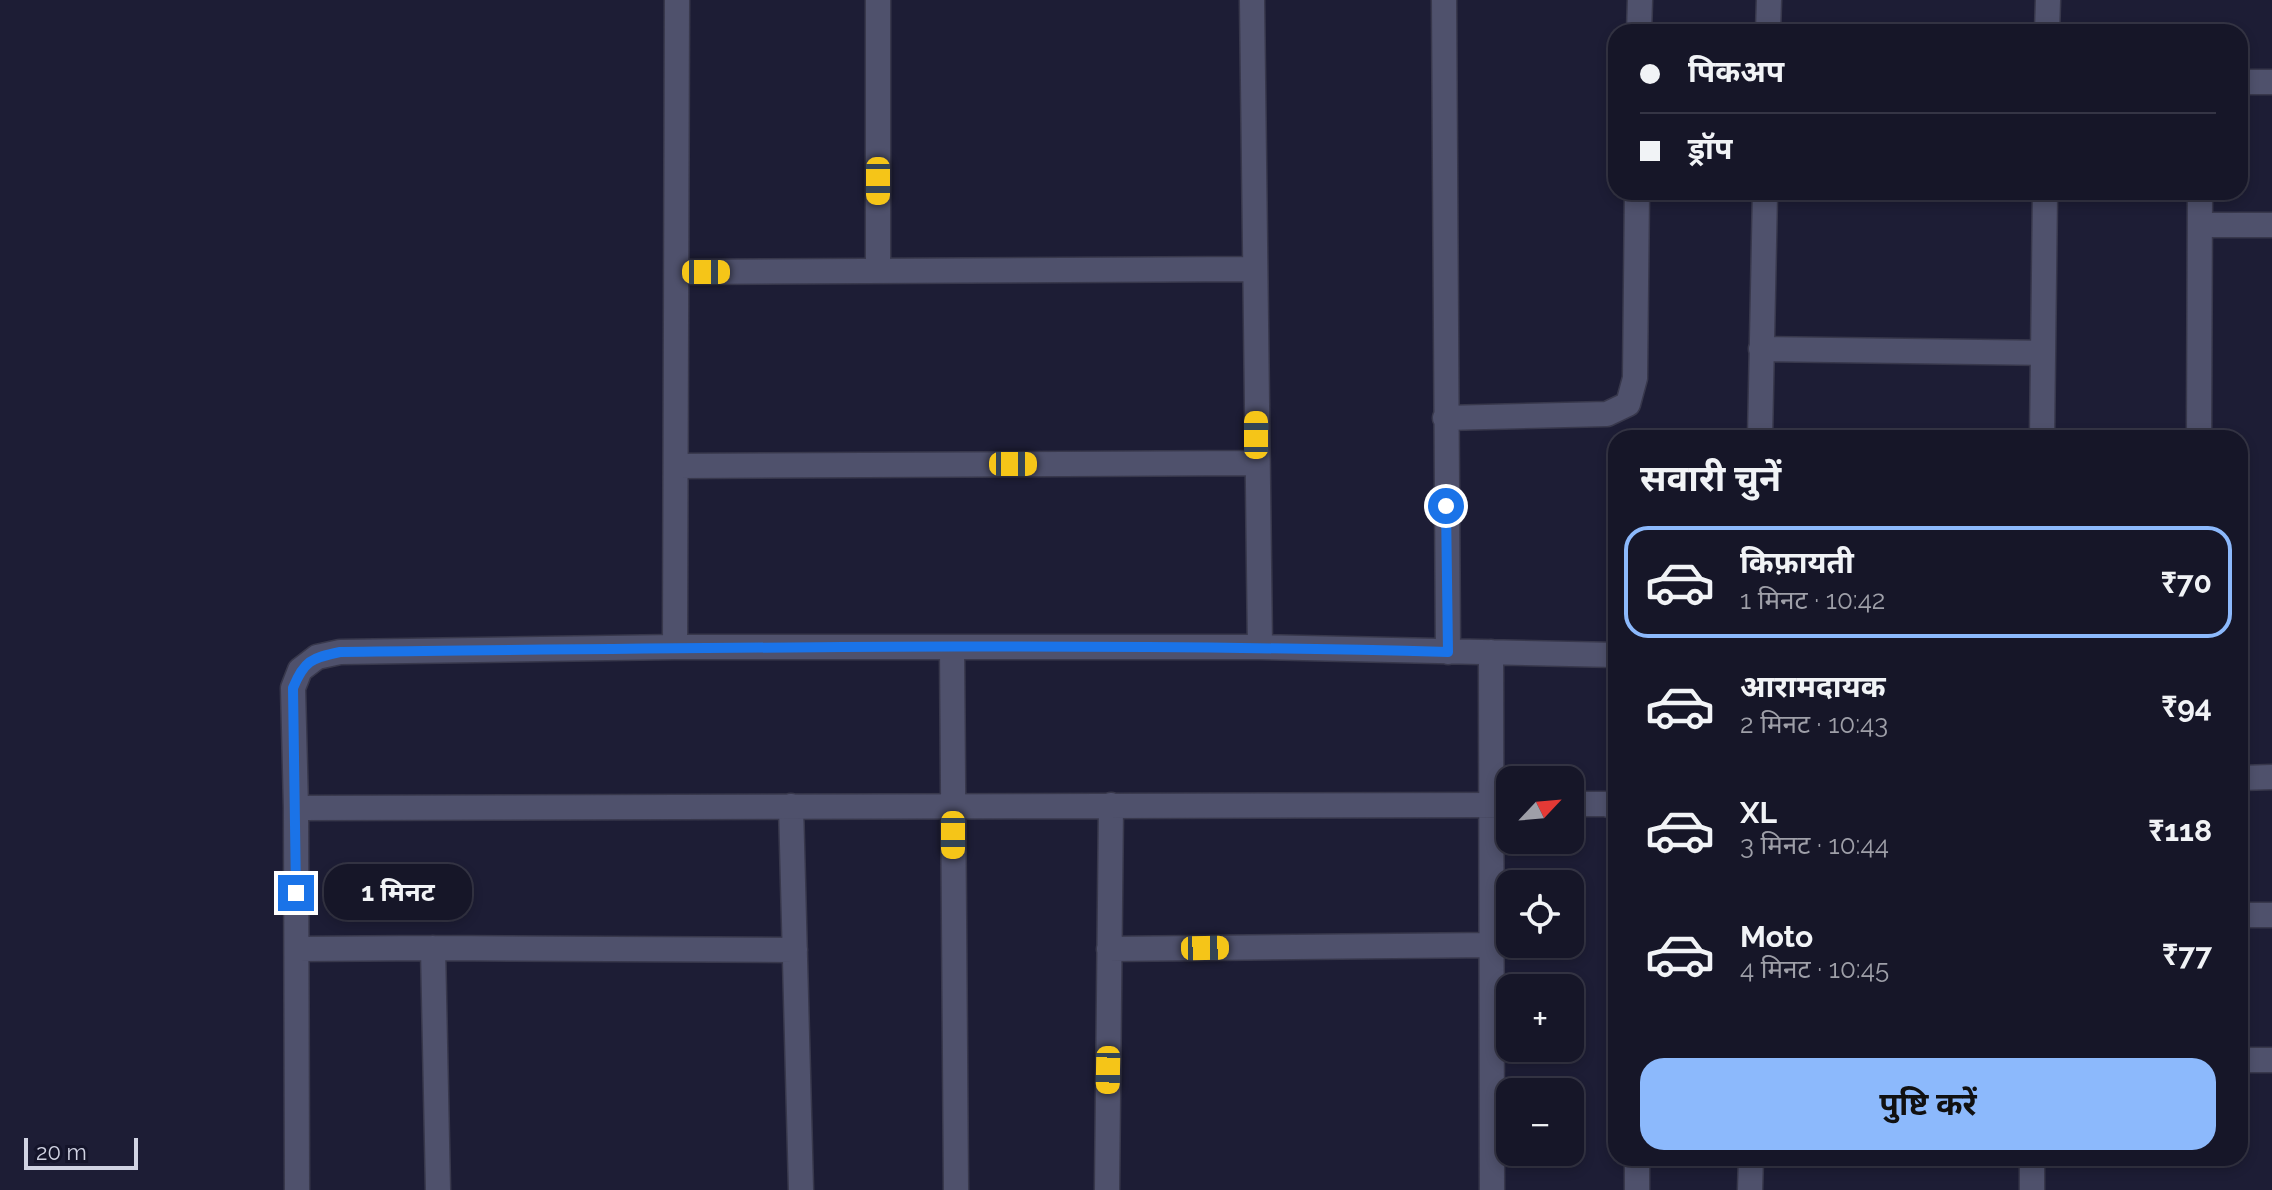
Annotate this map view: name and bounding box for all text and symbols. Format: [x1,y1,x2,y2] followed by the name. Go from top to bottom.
[1688,54,1784,89] text: पिकअप
[1688,131,1732,166] text: ड्रॉप
[866,157,890,205] car
[682,260,730,284] car
[1244,411,1268,459] car
[989,452,1037,476] car
[1640,457,1781,499] text: सवारी चुनें
[1428,488,1464,524] route start
[1740,545,1854,580] text: किफ़ायती
[1644,546,1716,618] icon: car
[2161,565,2212,600] text: ₹70
[1740,585,1885,615] text: 1 मिनट · 10:42
[1740,669,1886,704] text: आरामदायक
[1644,670,1716,742] icon: car
[2161,689,2212,724] text: ₹94
[1740,709,1888,739] text: 2 मिनट · 10:43
[1496,766,1584,854] north arrow
[1496,766,1584,1166] map controls
[1644,794,1716,866] icon: car
[1740,795,1777,830] text: XL
[941,811,965,859] car
[2148,813,2212,848] text: ₹118
[1740,830,1889,860] text: 3 मिनट · 10:44
[324,865,472,921] callout: 1 मिनट
[1496,870,1584,958] button: locate
[278,875,314,911] route end
[361,877,435,907] text: 1 मिनट
[1644,918,1716,990] icon: car
[1740,919,1813,954] text: Moto
[1181,936,1229,960] car
[2162,937,2212,972] text: ₹77
[1740,954,1889,984] text: 4 मिनट · 10:45
[1496,974,1584,1062] button: +
[1096,1046,1120,1094] car
[1640,1058,2216,1150] button: पुष्टि करें
[1496,1078,1584,1166] button: −
[24,1134,138,1170] scale bar
[36,1139,87,1165] text: 20 m

